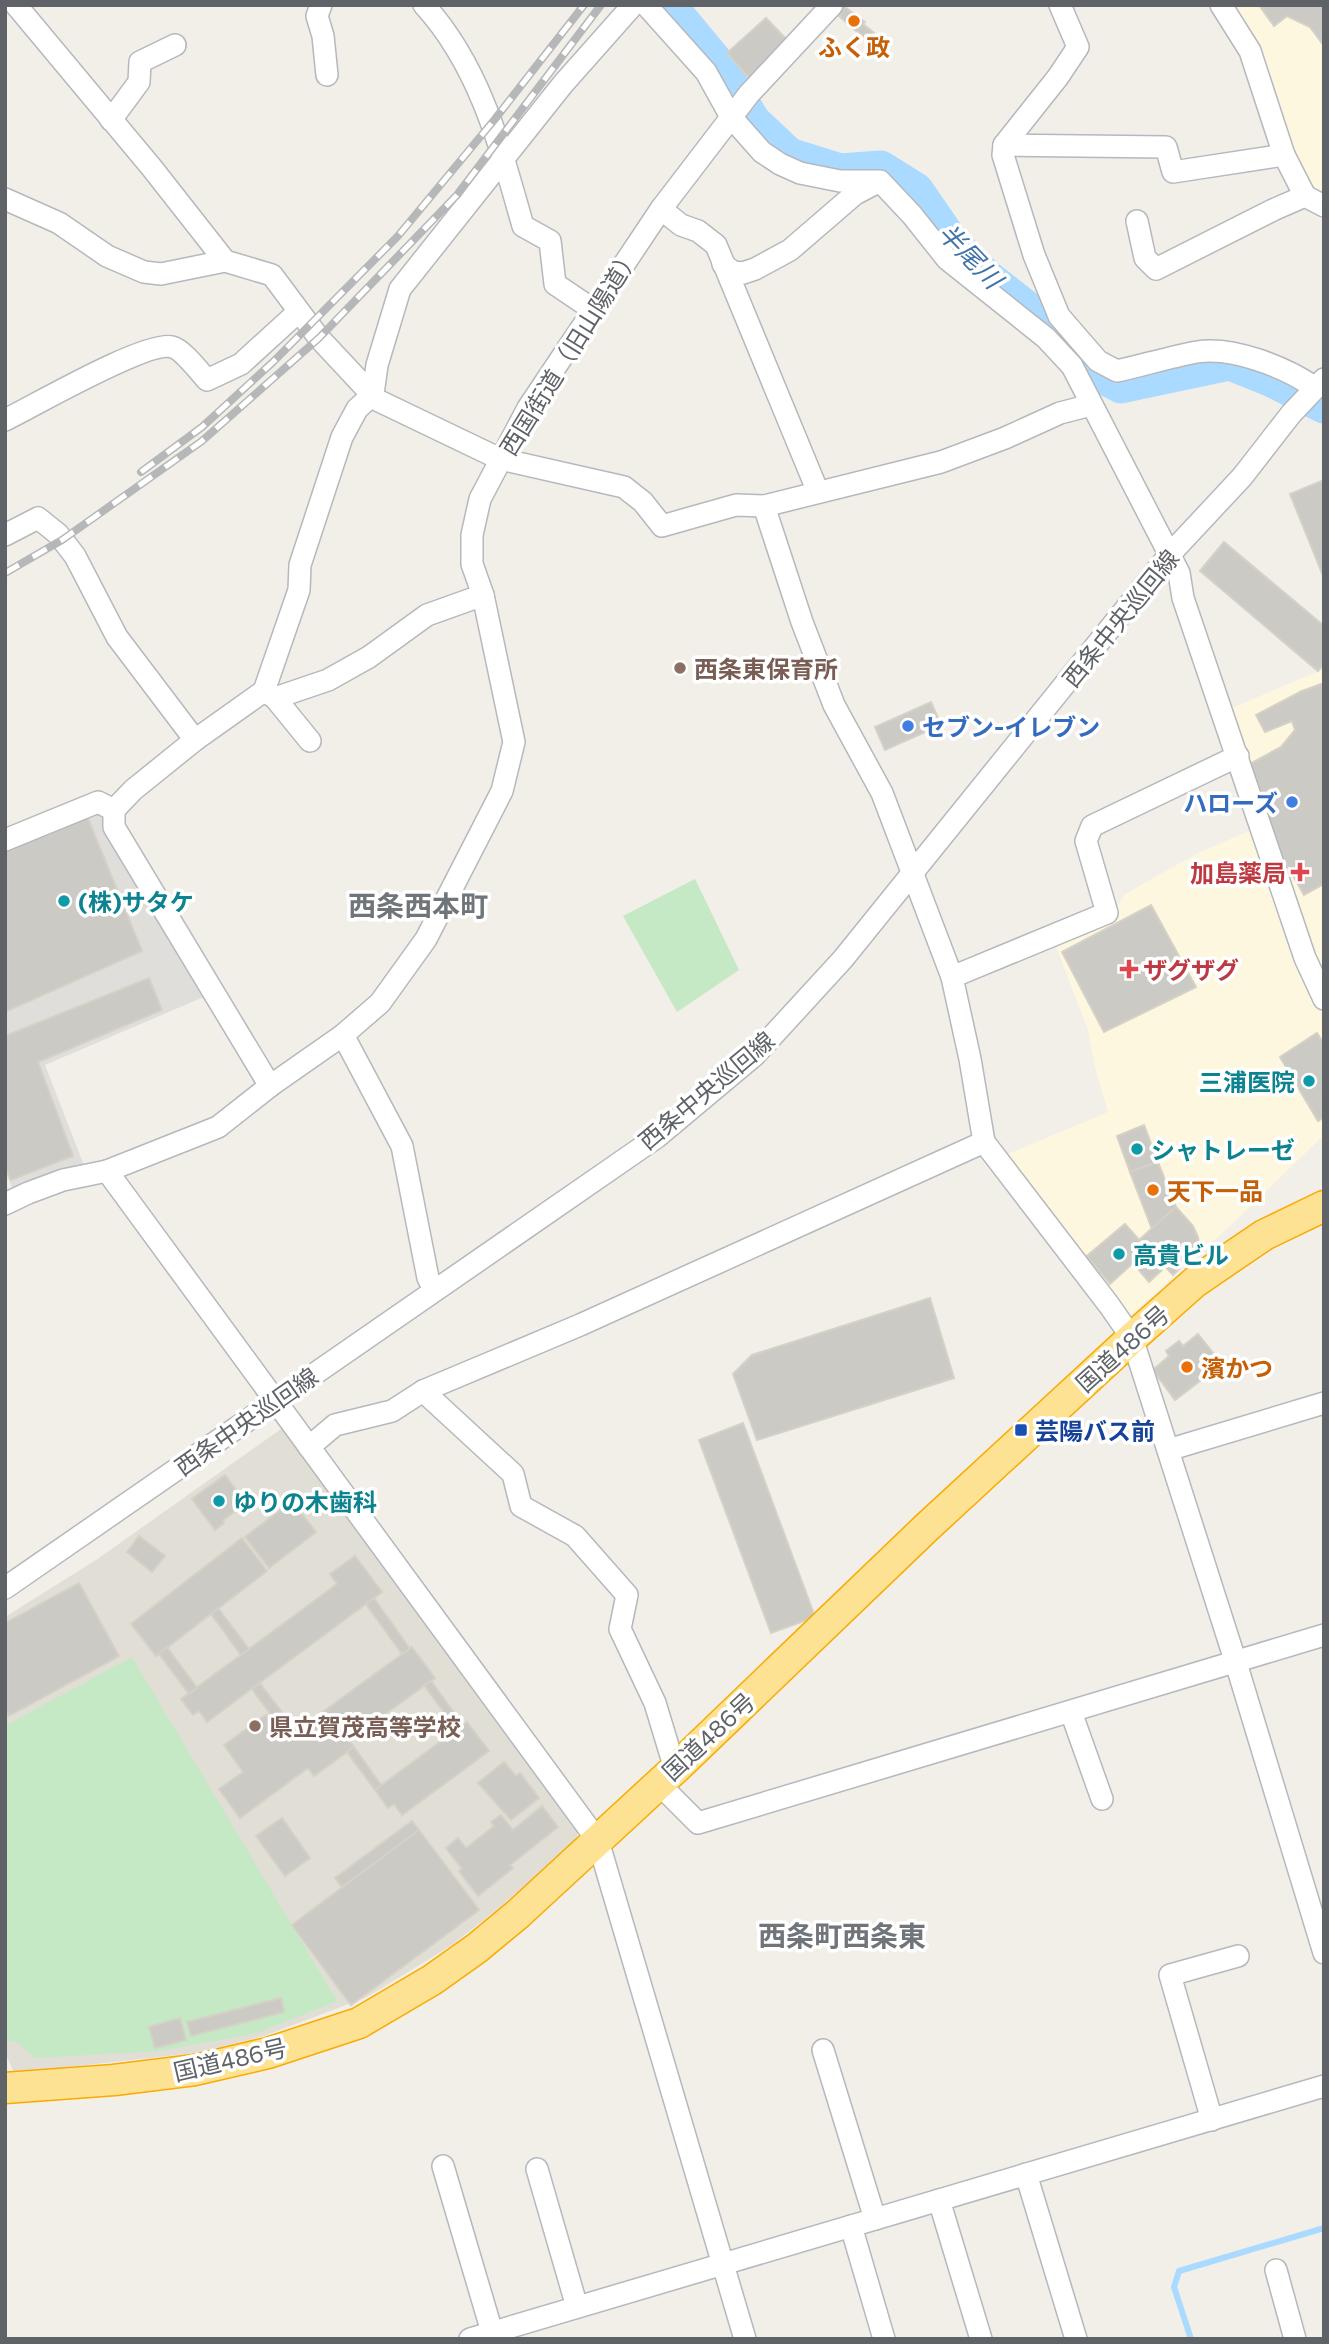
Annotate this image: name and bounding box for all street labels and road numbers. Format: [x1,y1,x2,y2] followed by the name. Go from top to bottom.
[493,242,645,460] street label: 西国街道（旧山陽道）
[1056,544,1184,692] street label: 西条中央巡回線
[632,1025,780,1155] street label: 西条中央巡回線
[1069,1299,1175,1397] street label: 国道486号
[169,1361,323,1481] street label: 西条中央巡回線
[656,1686,760,1786] street label: 国道486号
[170,2032,290,2086] street label: 国道486号

